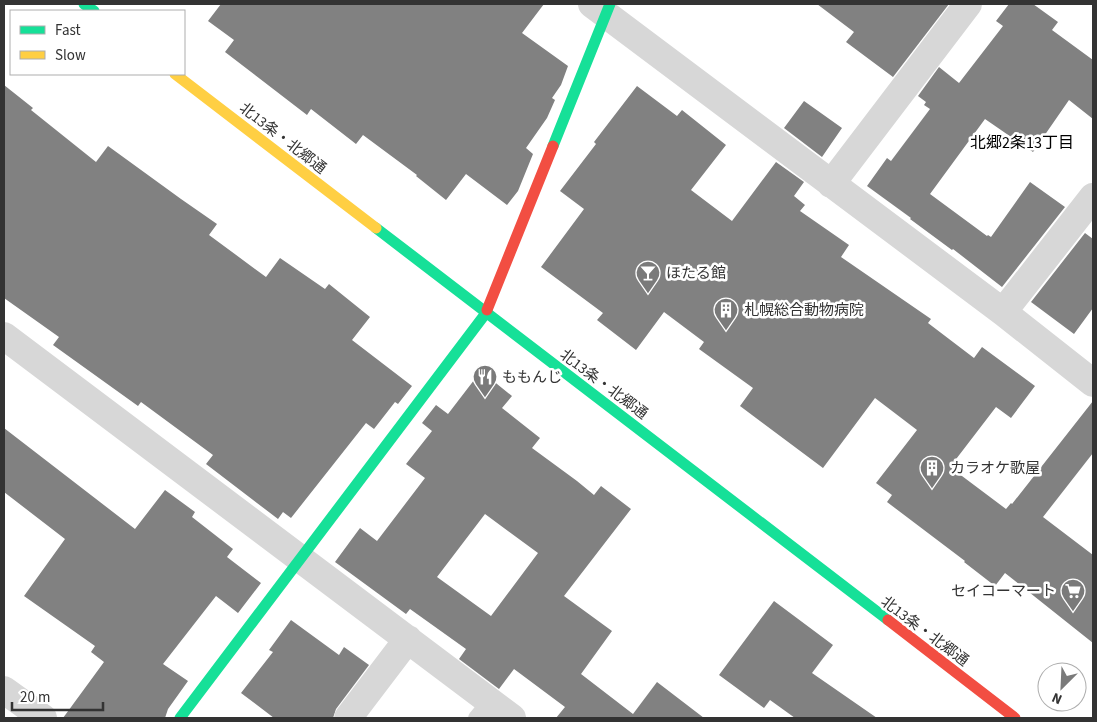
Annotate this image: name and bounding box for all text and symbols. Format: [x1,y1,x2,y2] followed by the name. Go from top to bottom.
[10,10,185,75] legend
[55,20,81,41] text: Fast
[55,45,86,66] text: Slow
[235,98,330,179] street label: 北13条・北郷通
[970,132,1074,154] district label: 北郷2条13丁目
[635,260,661,294] bar icon: ほたる館
[666,263,726,284] place label: ほたる館
[713,297,739,331] building icon: 札幌総合動物病院
[744,300,864,321] place label: 札幌総合動物病院
[555,344,652,424] street label: 北13条・北郷通
[472,364,498,398] restaurant icon: ももんじ
[502,367,562,388] place label: ももんじ
[919,455,945,489] building icon: カラオケ歌屋
[950,458,1040,479] place label: カラオケ歌屋
[1060,578,1086,612] supermarket icon: セイコーマート
[951,581,1056,602] place label: セイコーマート
[876,591,973,671] street label: 北13条・北郷通
[1037,662,1087,712] north arrow
[12,680,104,712] scale bar
[20,687,50,708] text: 20 m
[1049,687,1065,709] text: N

